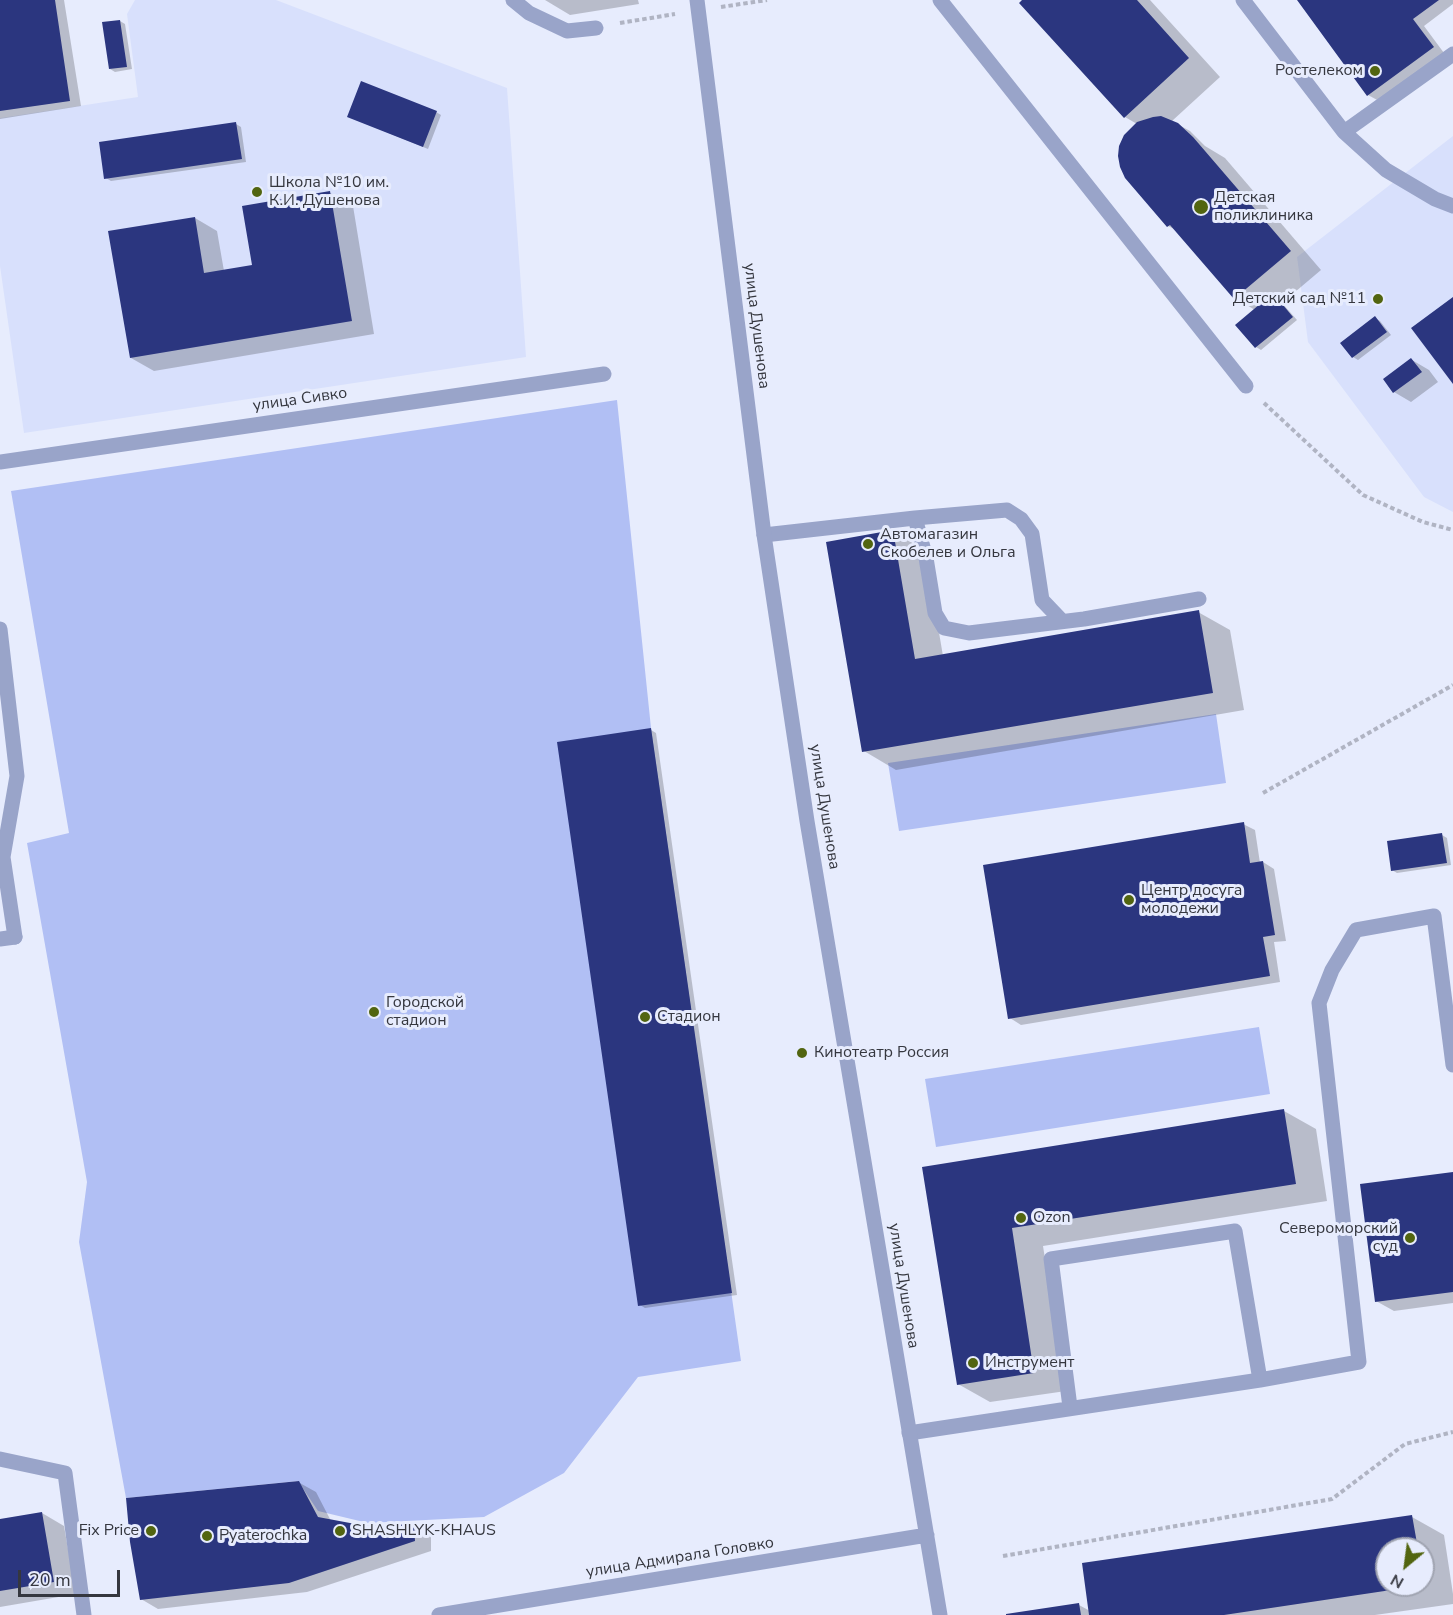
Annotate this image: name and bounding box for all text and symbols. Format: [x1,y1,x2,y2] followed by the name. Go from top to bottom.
[1275,61,1363,81] place label: Ростелеком
[1368,64,1382,78] marker: Ростелеком
[269,173,389,211] place label: Школа №10 им. К.И. Душенова
[250,185,264,199] marker: Школа №10 им. К.И. Душенова
[1214,188,1313,226] place label: Детская поликлиника
[1192,198,1210,216] marker: Детская поликлиника
[739,262,773,390] street label: улица Душенова
[1233,289,1366,309] place label: Детский сад №11
[1371,292,1385,306] marker: Детский сад №11
[252,384,348,416] street label: улица Сивко
[880,525,1016,563] place label: Автомагазин Скобелев и Ольга
[861,537,875,551] marker: Автомагазин Скобелев и Ольга
[805,743,843,871] street label: улица Душенова
[1141,881,1242,919] place label: Центр досуга молодежи
[1122,893,1136,907] marker: Центр досуга молодежи
[386,993,464,1031] place label: Городской стадион
[367,1005,381,1019] marker: Городской стадион
[657,1007,721,1027] place label: Стадион
[638,1010,652,1024] marker: Стадион
[814,1043,949,1063] place label: Кинотеатр Россия
[795,1046,809,1060] marker: Кинотеатр Россия
[1033,1208,1071,1228] place label: Ozon
[1014,1211,1028,1225] marker: Ozon
[1279,1219,1398,1257] place label: Североморский суд
[884,1222,922,1350] street label: улица Душенова
[1403,1231,1417,1245] marker: Североморский суд
[985,1353,1074,1373] place label: Инструмент
[966,1356,980,1370] marker: Инструмент
[79,1521,139,1541] place label: Fix Price
[352,1521,496,1541] place label: SHASHLYK-KHAUS
[144,1524,158,1538] marker: Fix Price
[333,1524,347,1538] marker: SHASHLYK-KHAUS
[219,1526,307,1546] place label: Pyaterochka
[200,1529,214,1543] marker: Pyaterochka
[585,1534,775,1582] street label: улица Адмирала Головко
[1375,1537,1435,1597] north arrow
[21,1558,123,1596] scale bar
[29,1568,71,1592] text: 20 m
[1387,1568,1408,1594] text: N

